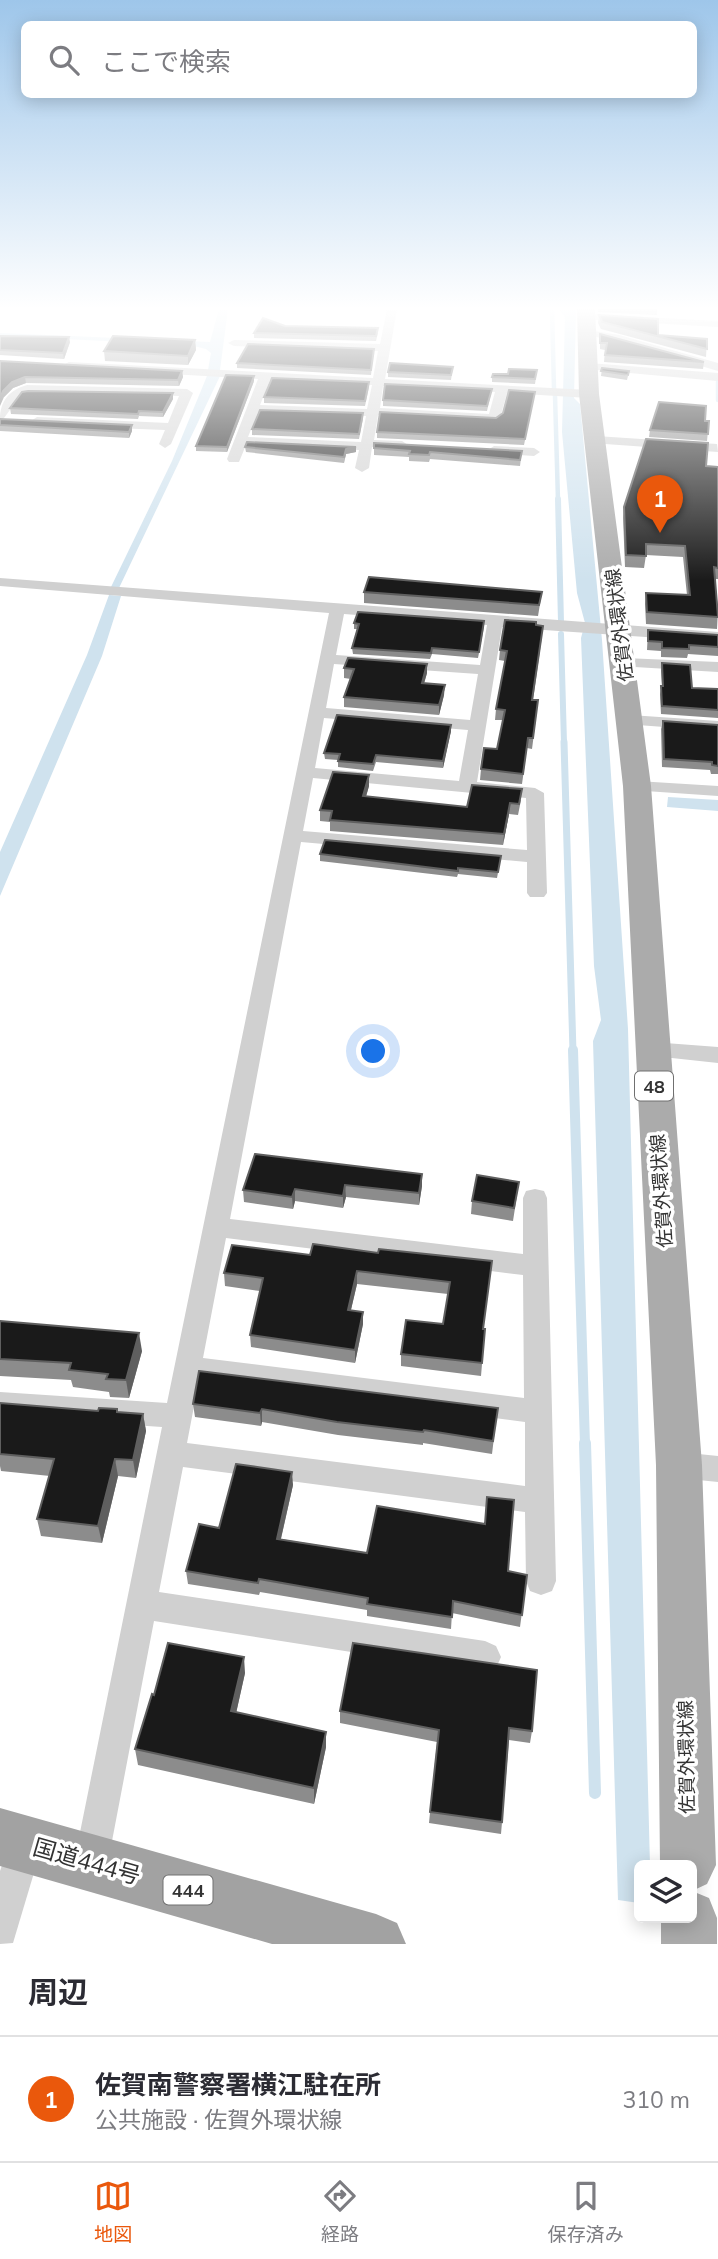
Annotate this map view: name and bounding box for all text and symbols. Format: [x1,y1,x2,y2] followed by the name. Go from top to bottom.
[21,21,697,98] search box
[45,41,83,79] icon: search
[101,45,231,78] text: ここで検索
[637,475,683,533] pin: 1
[600,567,638,683] street label: 佐賀外環状線
[356,1034,390,1068] your location
[635,1072,673,1100] road number: 48
[645,1133,677,1249] street label: 佐賀外環状線
[673,1700,699,1814] street label: 佐賀外環状線
[30,1832,144,1890] street label: 国道444号
[634,1860,697,1923] map controls
[634,1860,697,1923] button: layers
[164,1876,212,1904] road number: 444
[28,1973,88,2011] text: 周辺
[95,2068,381,2101] text: 佐賀南警察署横江駐在所
[44,2085,58,2114] text: 1
[622,2085,690,2114] text: 310 m
[95,2105,342,2134] text: 公共施設 · 佐賀外環状線
[94,2177,132,2246] tab: 地図
[321,2177,359,2246] tab: 経路
[548,2177,624,2246] tab: 保存済み

